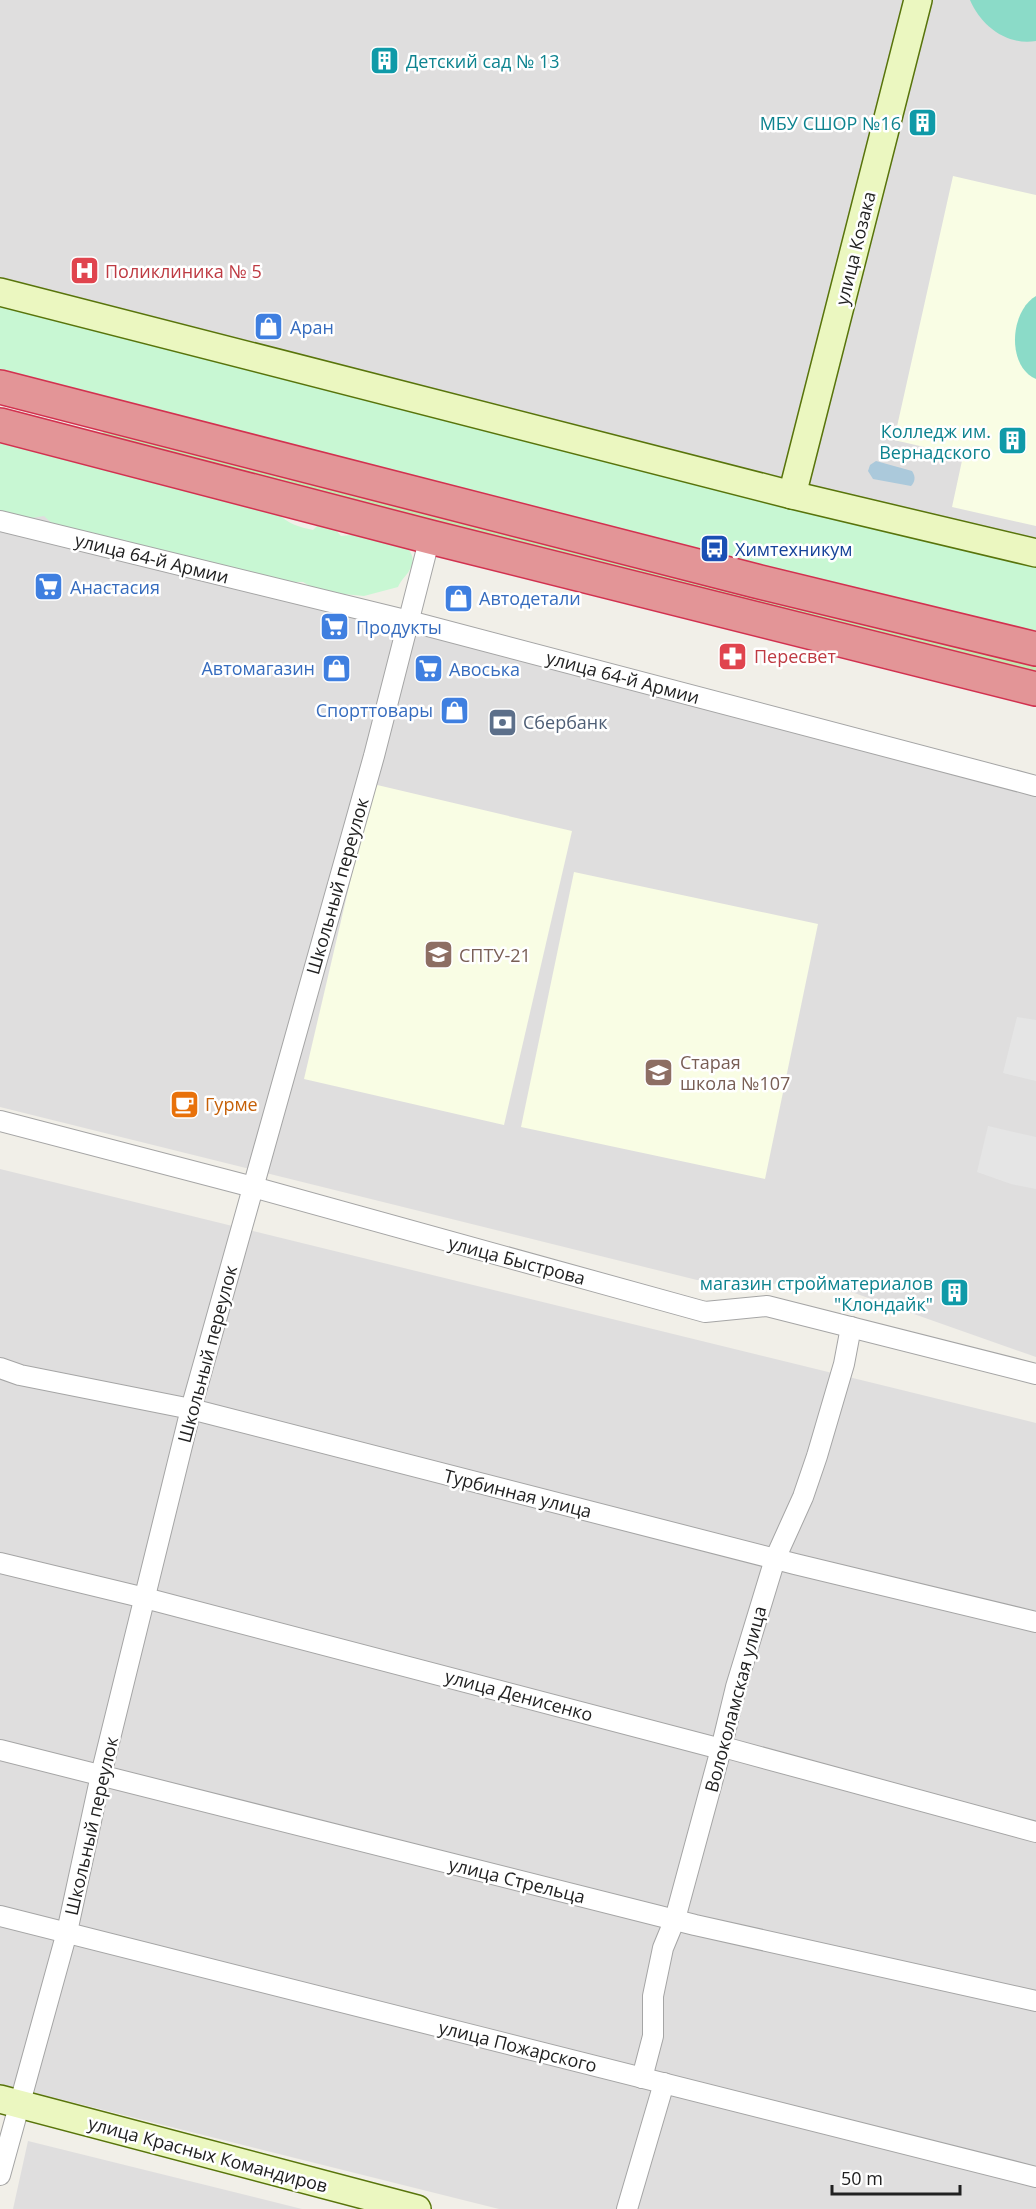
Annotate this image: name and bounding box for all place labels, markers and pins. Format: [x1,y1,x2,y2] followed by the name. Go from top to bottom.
[369,45,401,77] building icon: Детский сад № 13
[406,49,560,73] place label: Детский сад № 13
[906,107,938,139] building icon: МБУ СШОР №16
[760,111,901,135] place label: МБУ СШОР №16
[68,255,100,287] hospital icon: Поликлиника № 5
[105,259,262,283] place label: Поликлиника № 5
[253,311,285,343] shop icon: Аран
[290,315,334,339] place label: Аран
[879,419,991,464] place label: Колледж им. Вернадского
[996,425,1028,457] building icon: Колледж им. Вернадского
[698,533,730,565] bus stop icon: Химтехникум
[735,537,852,561] place label: Химтехникум
[33,571,65,603] supermarket icon: Анастасия
[70,575,160,599] place label: Анастасия
[442,582,474,614] shop icon: Автодетали
[479,586,581,610] place label: Автодетали
[319,611,351,643] supermarket icon: Продукты
[356,615,442,639] place label: Продукты
[717,640,749,672] pharmacy icon: Пересвет
[754,644,836,668] place label: Пересвет
[320,652,352,684] shop icon: Автомагазин
[412,653,444,685] supermarket icon: Авоська
[201,656,315,680] place label: Автомагазин
[449,657,520,681] place label: Авоська
[438,694,470,726] shop icon: Спорттовары
[316,698,433,722] place label: Спорттовары
[486,706,518,738] bank icon: Сбербанк
[523,710,608,734] place label: Сбербанк
[422,939,454,971] school or university icon: СПТУ-21
[459,943,531,967] place label: СПТУ-21
[680,1050,790,1095] place label: Старая школа №107
[643,1056,675,1088] school or university icon: Старая школа №107
[168,1088,200,1120] cafe icon: Гурме
[205,1092,258,1116] place label: Гурме
[700,1271,933,1316] place label: магазин стройматериалов "Клондайк"
[938,1277,970,1309] building icon: магазин стройматериалов "Клондайк"

